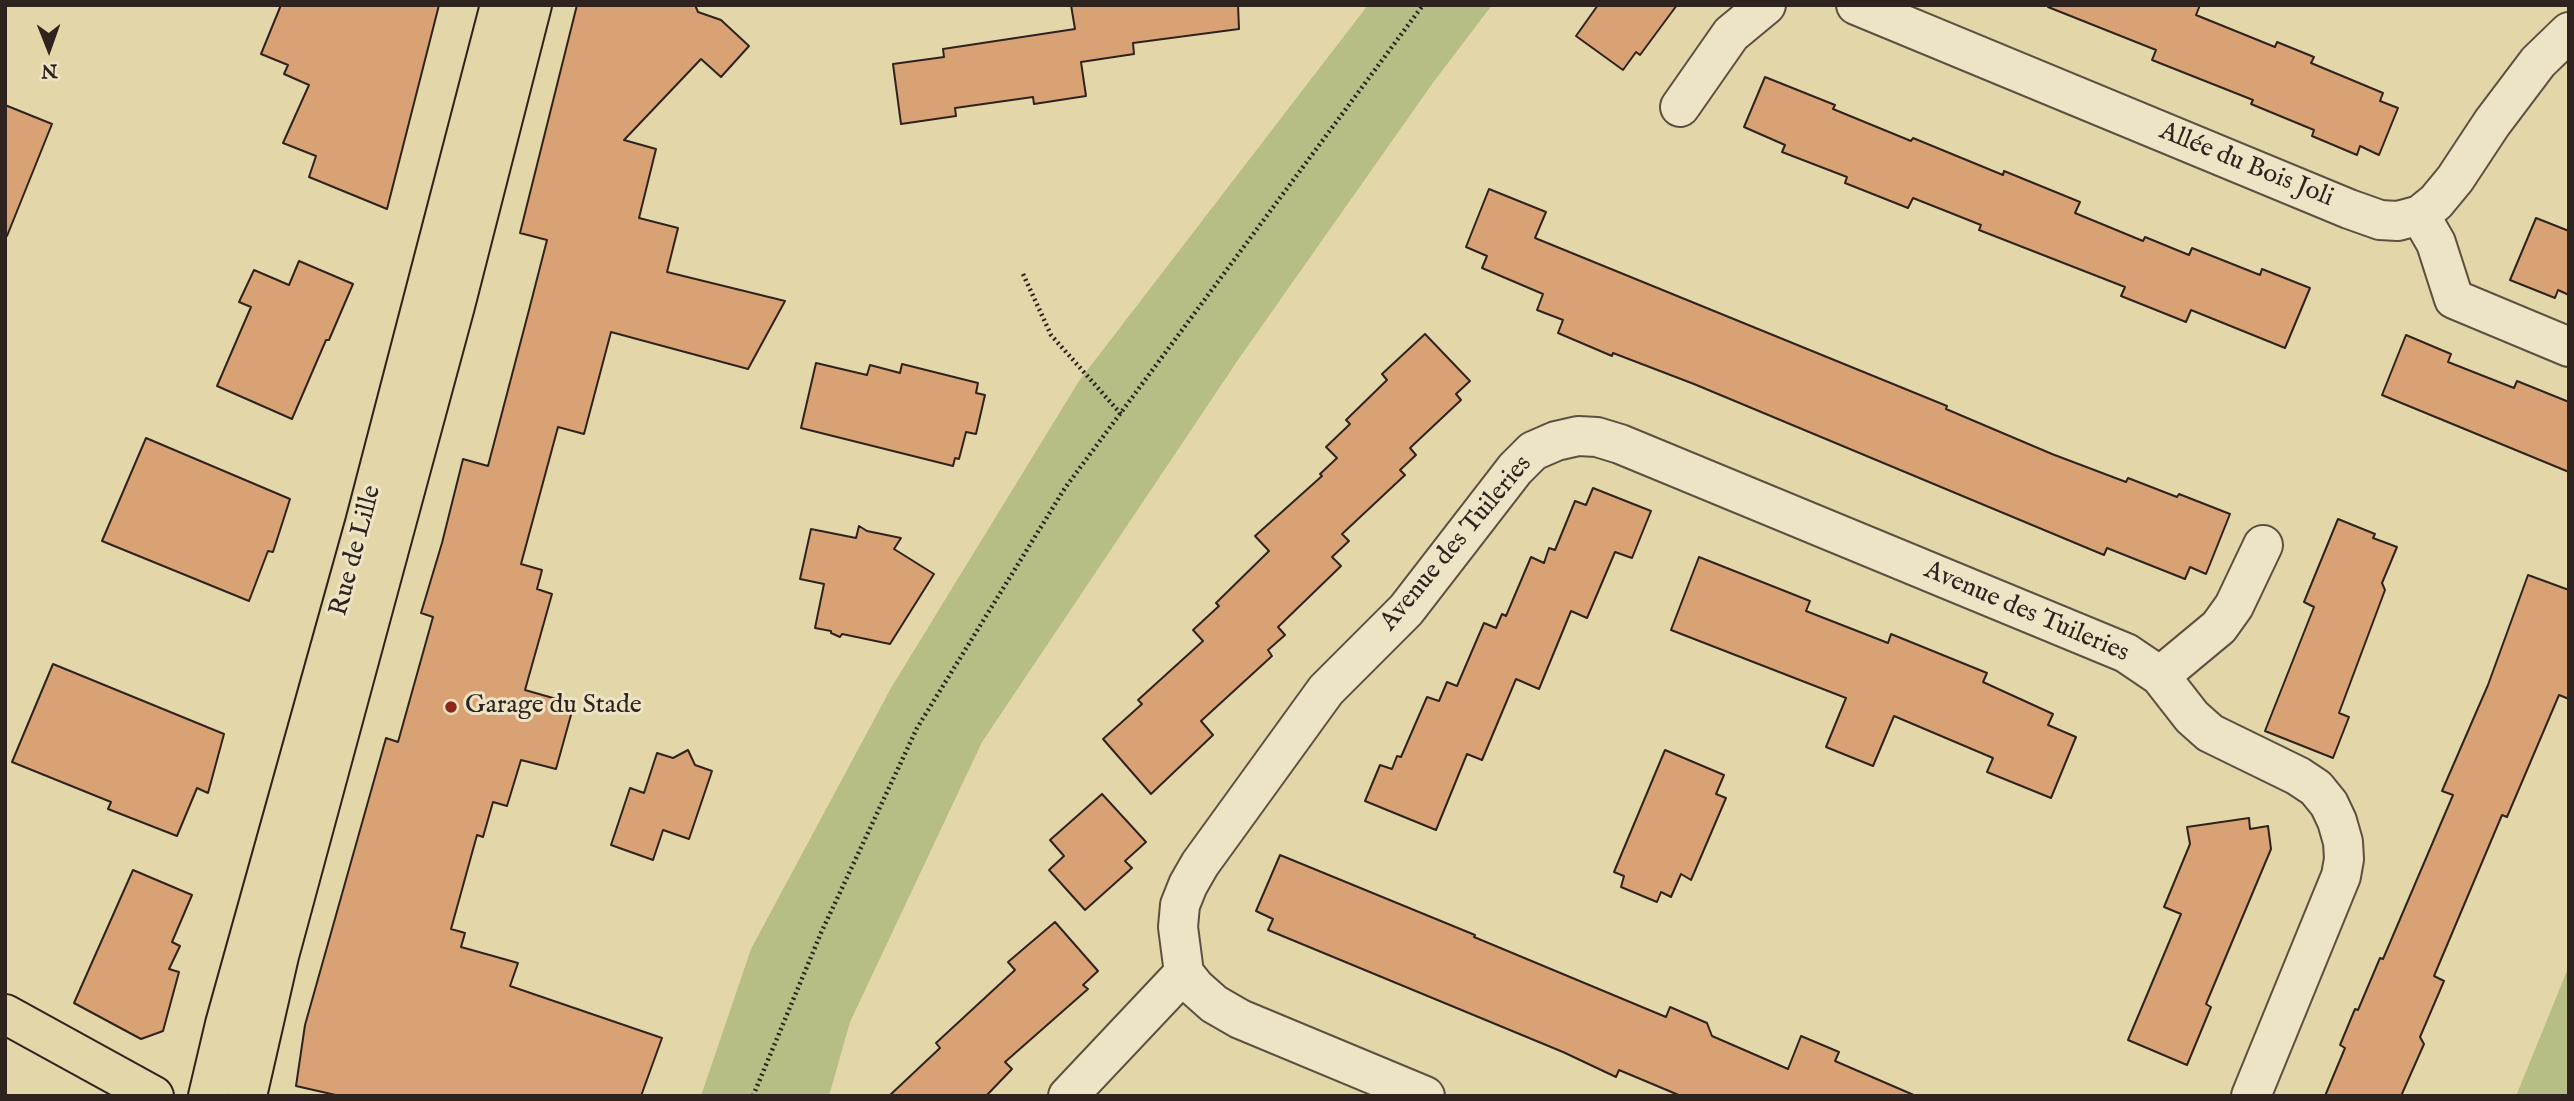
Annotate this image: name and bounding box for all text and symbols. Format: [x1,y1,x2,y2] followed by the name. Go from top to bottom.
[14,14,84,84] north arrow
[41,58,58,82] text: N
[2154,117,2338,215] street label: Allée du Bois Joli
[1375,450,1539,638] street label: Avenue des Tuileries
[325,482,389,620] street label: Rue de Lille
[1919,556,2133,670] street label: Avenue des Tuileries
[465,691,642,723] place label: Garage du Stade
[443,699,459,715] marker: Garage du Stade

